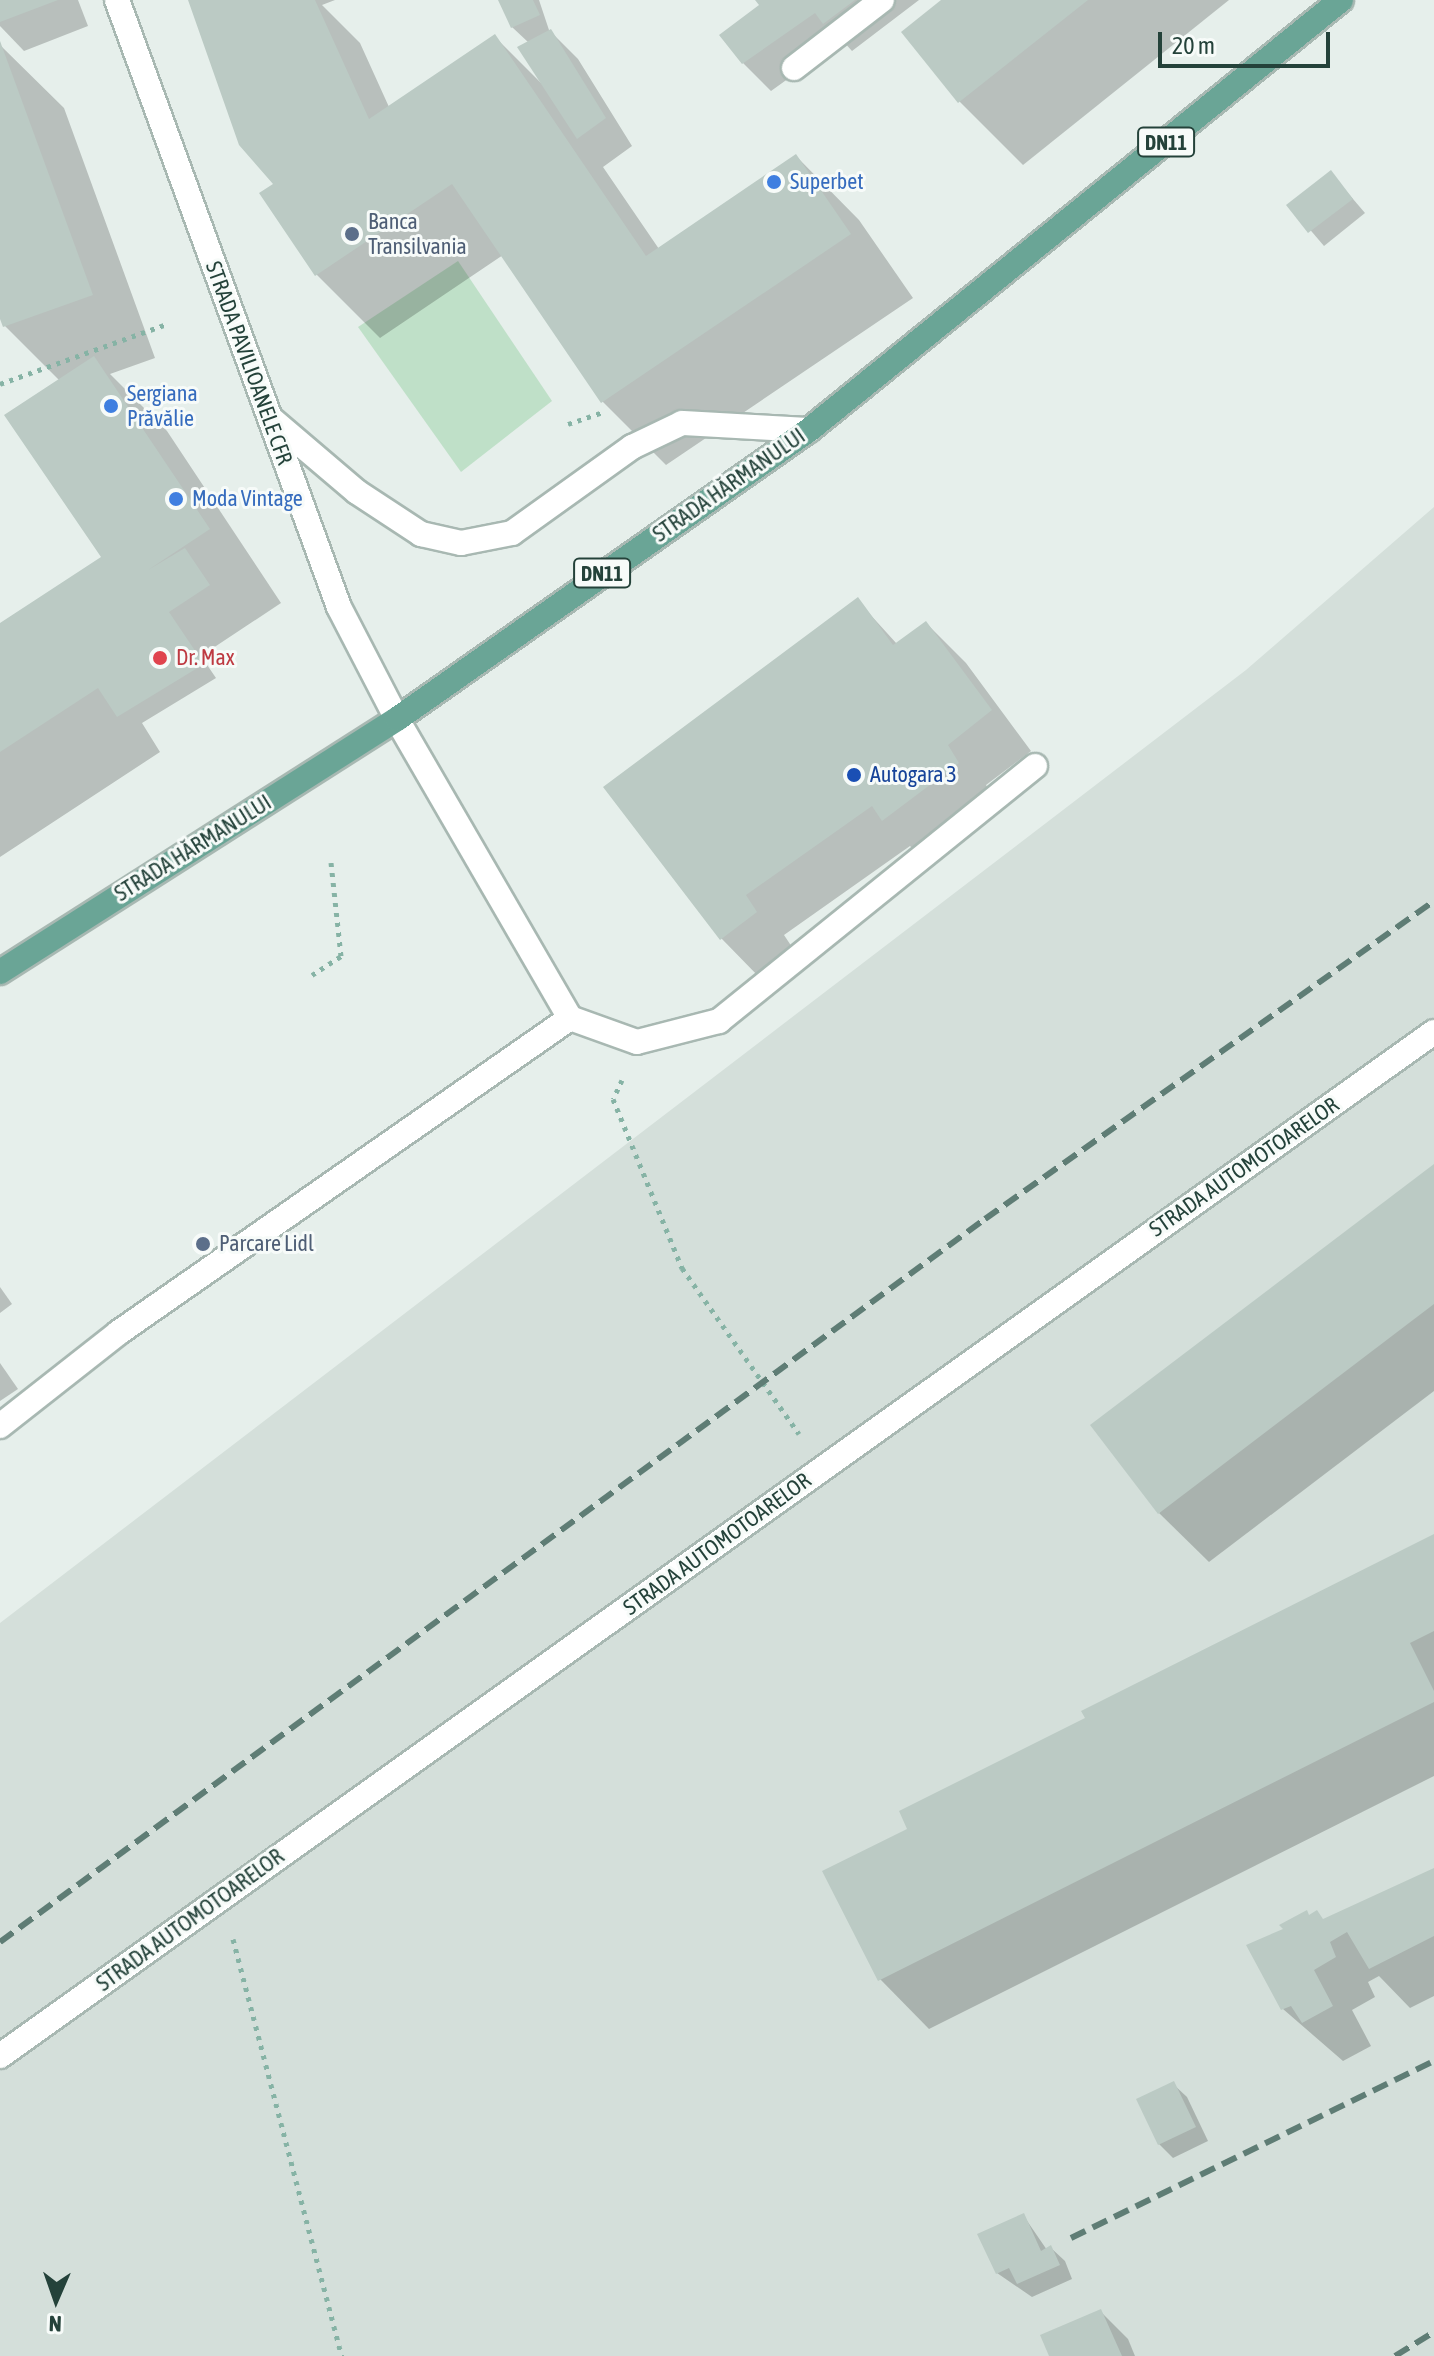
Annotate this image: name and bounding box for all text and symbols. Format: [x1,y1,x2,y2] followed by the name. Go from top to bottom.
[1162,16,1334,66] scale bar
[1172,32,1215,59] text: 20 m
[1136,126,1196,158] road number: DN11
[790,169,864,195] place label: Superbet
[765,173,783,191] marker: Superbet
[368,208,467,260] place label: Banca Transilvania
[343,225,361,243] marker: Banca Transilvania
[200,258,298,468] street label: STRADA PAVILIOANELE CFR
[127,380,198,432] place label: Sergiana Prăvălie
[102,397,120,415] marker: Sergiana Prăvălie
[648,423,810,547] street label: STRADA HĂRMANULUI
[192,486,303,512] place label: Moda Vintage
[167,490,185,508] marker: Moda Vintage
[572,557,632,589] road number: DN11
[176,645,235,671] place label: Dr. Max
[151,649,169,667] marker: Dr. Max
[870,762,957,788] place label: Autogara 3
[845,766,863,784] marker: Autogara 3
[110,789,276,907] street label: STRADA HĂRMANULUI
[1144,1092,1344,1242] street label: STRADA AUTOMOTOARELOR
[219,1231,314,1257] place label: Parcare Lidl
[194,1235,212,1253] marker: Parcare Lidl
[618,1467,816,1621] street label: STRADA AUTOMOTOARELOR
[91,1843,289,1997] street label: STRADA AUTOMOTOARELOR
[16,2260,96,2340] north arrow
[48,2311,62,2337] text: N

